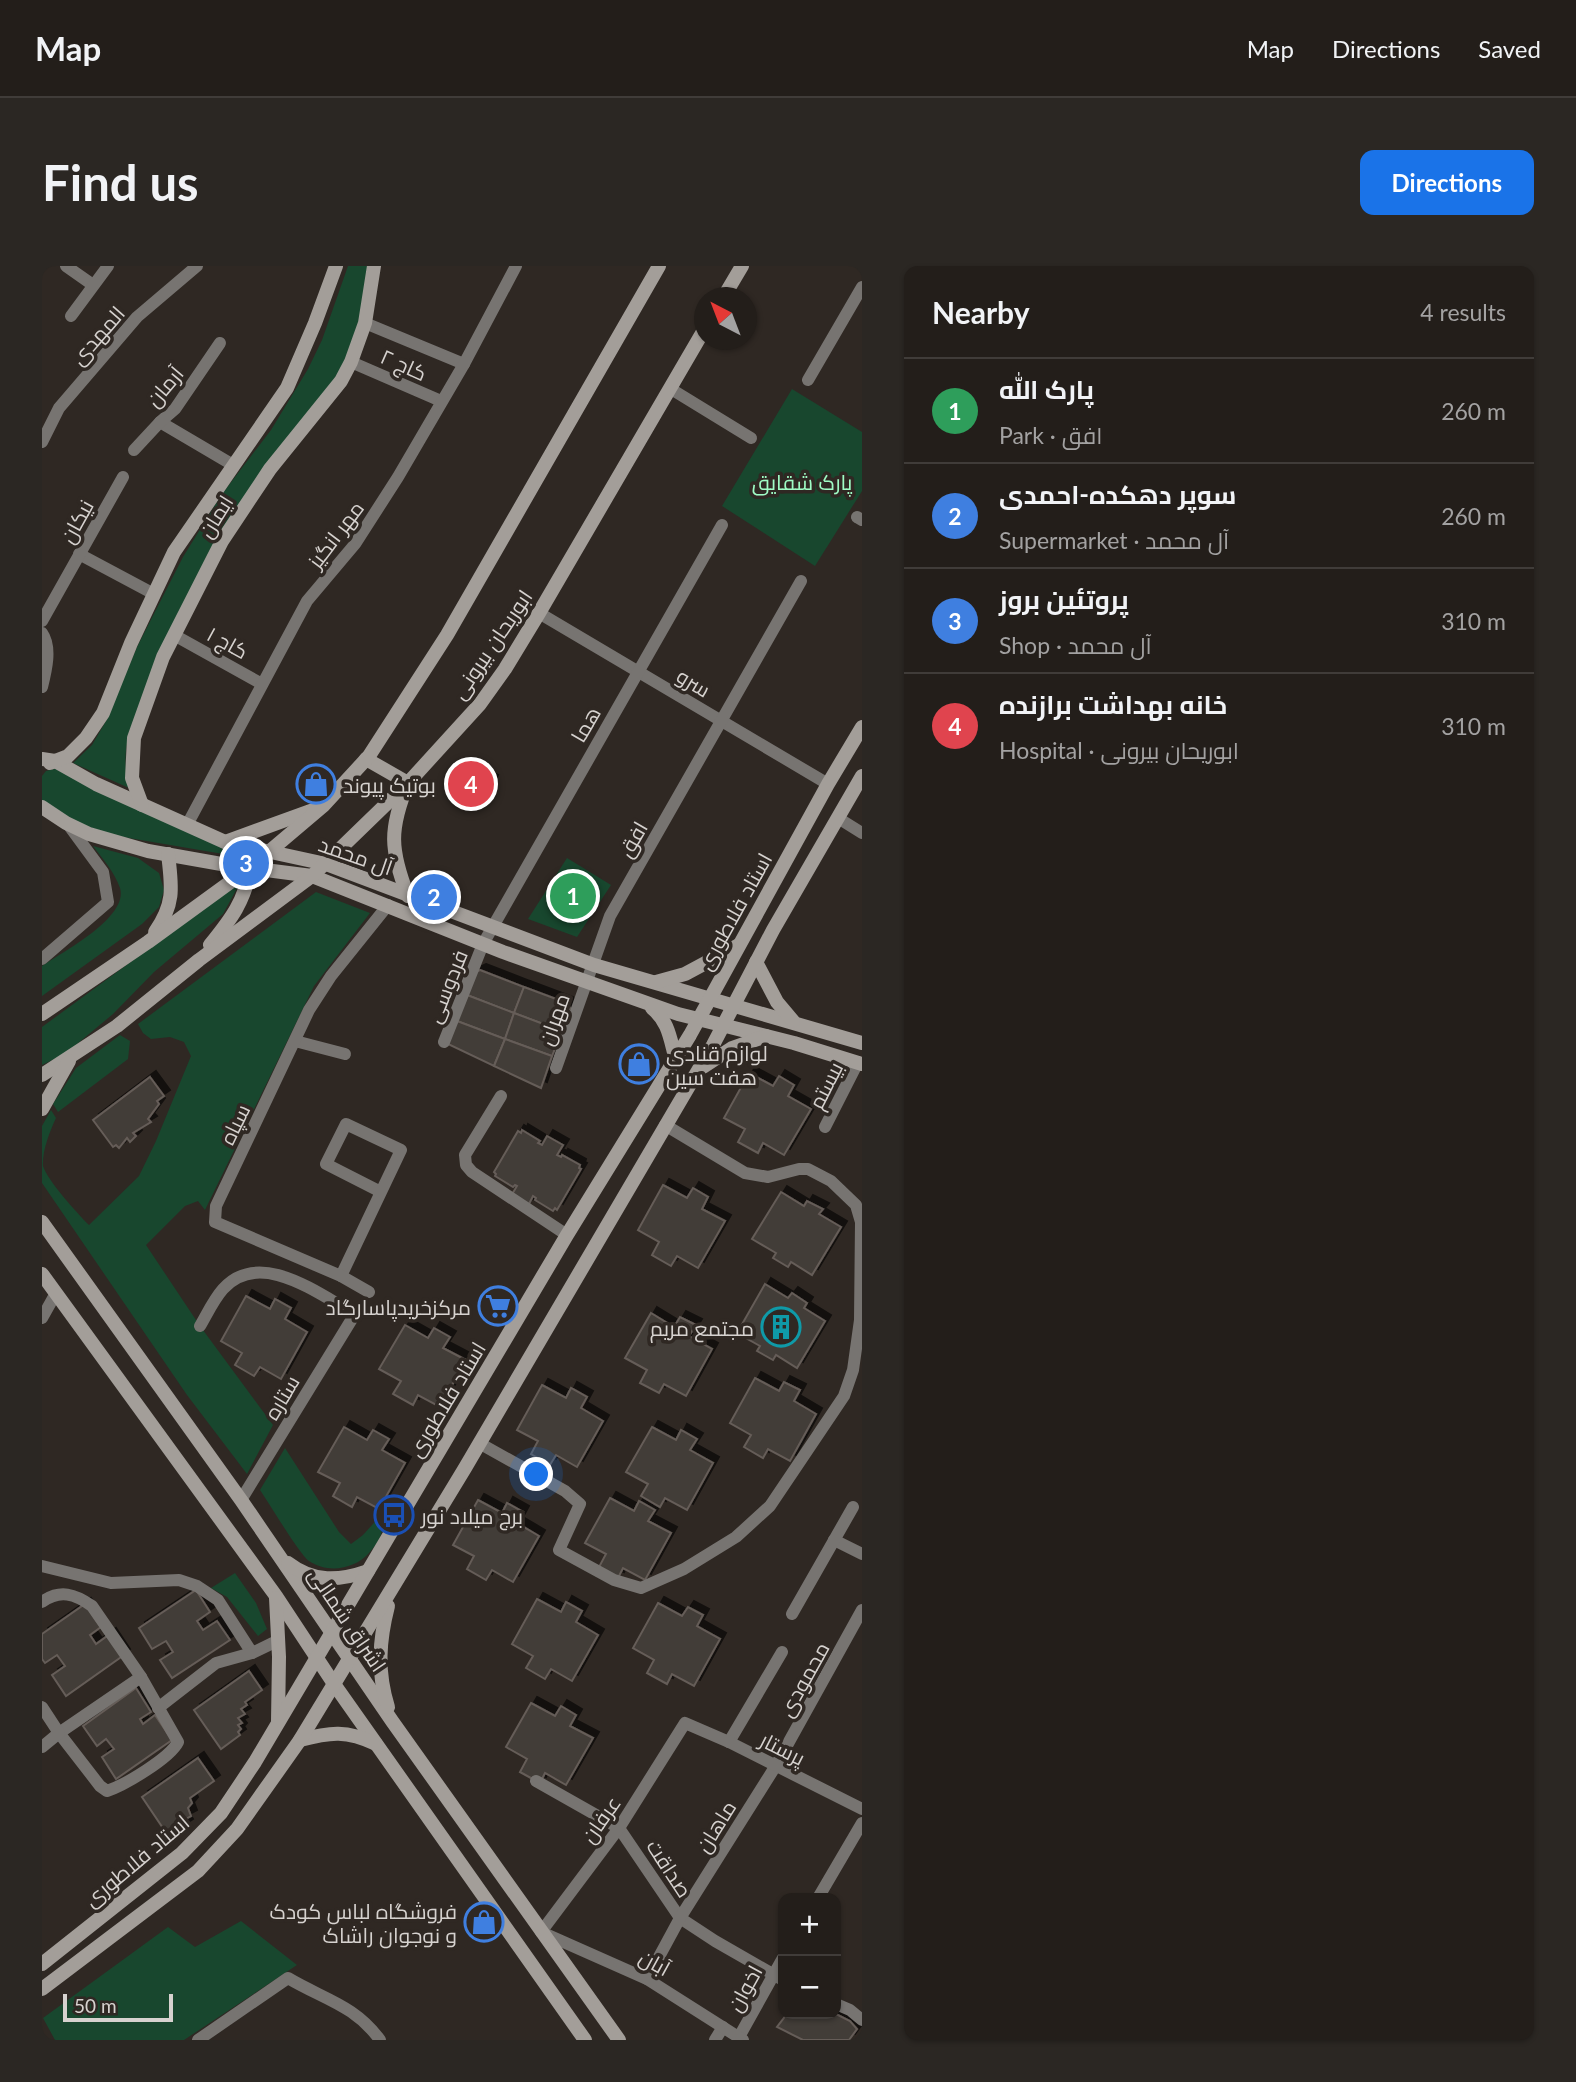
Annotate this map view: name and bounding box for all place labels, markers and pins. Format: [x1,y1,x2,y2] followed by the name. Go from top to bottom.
[448,758,494,810] pin: 4
[295,763,337,805] shop icon: بوتیک پیوند
[343,772,436,800] place label: بوتیک پیوند
[223,837,269,889] pin: 3
[550,870,596,922] pin: 1
[411,871,457,923] pin: 2
[666,1040,768,1091] place label: لوازم قنادی هفت سین
[618,1043,660,1085] shop icon: لوازم قنادی هفت سین
[477,1285,519,1327] supermarket icon: مرکزخریدپاسارگاد
[326,1294,471,1322] place label: مرکزخریدپاسارگاد
[760,1306,802,1348] building icon: مجتمع مریم
[650,1315,754,1343] place label: مجتمع مریم
[373,1494,415,1536] bus stop icon: برج میلاد نور
[420,1503,523,1531] place label: برج میلاد نور
[270,1898,457,1949] place label: فروشگاه لباس کودک و نوجوان راشاک
[463,1901,505,1943] shop icon: فروشگاه لباس کودک و نوجوان راشاک

